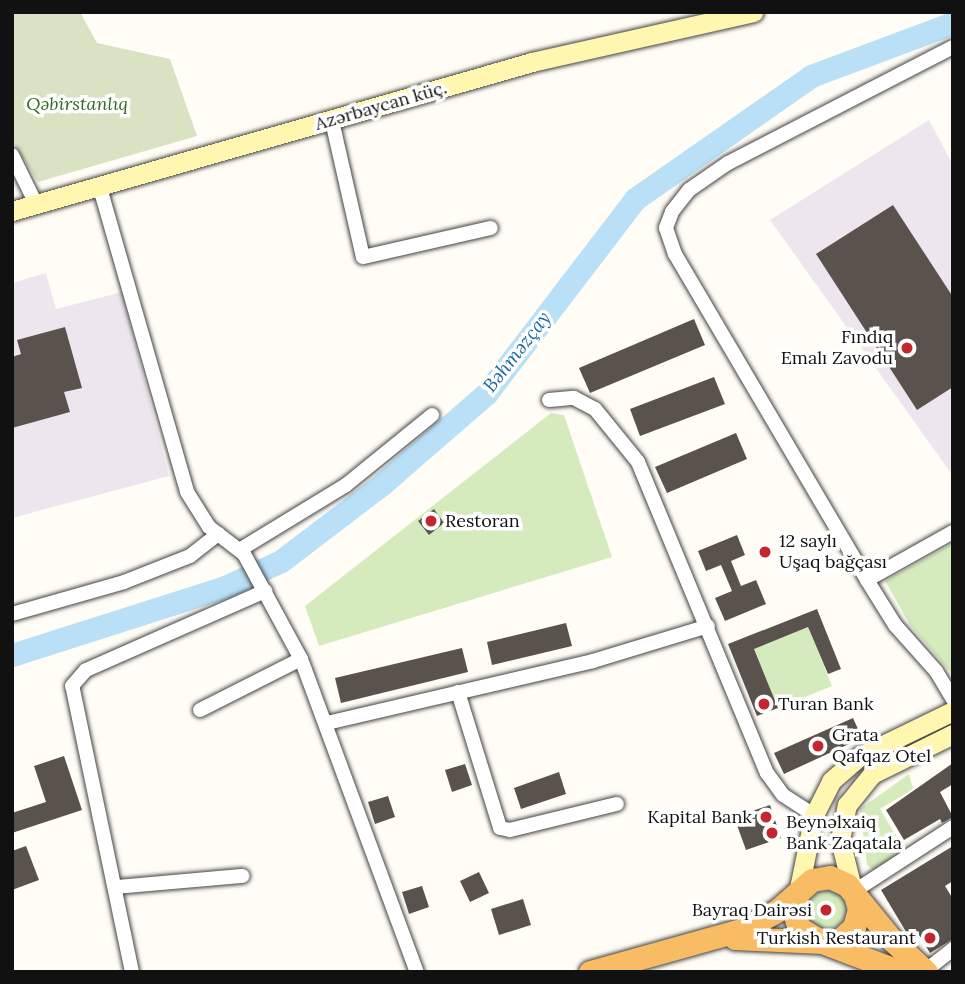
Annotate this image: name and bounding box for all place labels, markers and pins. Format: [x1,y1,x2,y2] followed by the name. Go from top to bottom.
[781,327,893,370] place label: Fındıq Emalı Zavodu
[899,340,915,356] marker: Fındıq Emalı Zavodu
[445,510,520,532] place label: Restoran
[423,513,439,529] marker: Restoran
[779,531,887,574] place label: 12 saylı Uşaq bağçası
[757,544,773,560] marker: 12 saylı Uşaq bağçası
[778,693,874,715] place label: Turan Bank
[756,696,772,712] marker: Turan Bank
[832,725,931,768] place label: Grata Qafqaz Otel
[810,738,826,754] marker: Grata Qafqaz Otel
[647,806,752,828] place label: Kapital Bank
[758,809,774,825] marker: Kapital Bank
[786,812,902,854] place label: Beynəlxaiq Bank Zaqatala
[764,825,780,841] marker: Beynəlxaiq Bank Zaqatala
[692,899,812,921] place label: Bayraq Dairəsi
[818,902,834,918] marker: Bayraq Dairəsi
[757,927,916,949] place label: Turkish Restaurant
[922,930,938,946] marker: Turkish Restaurant

